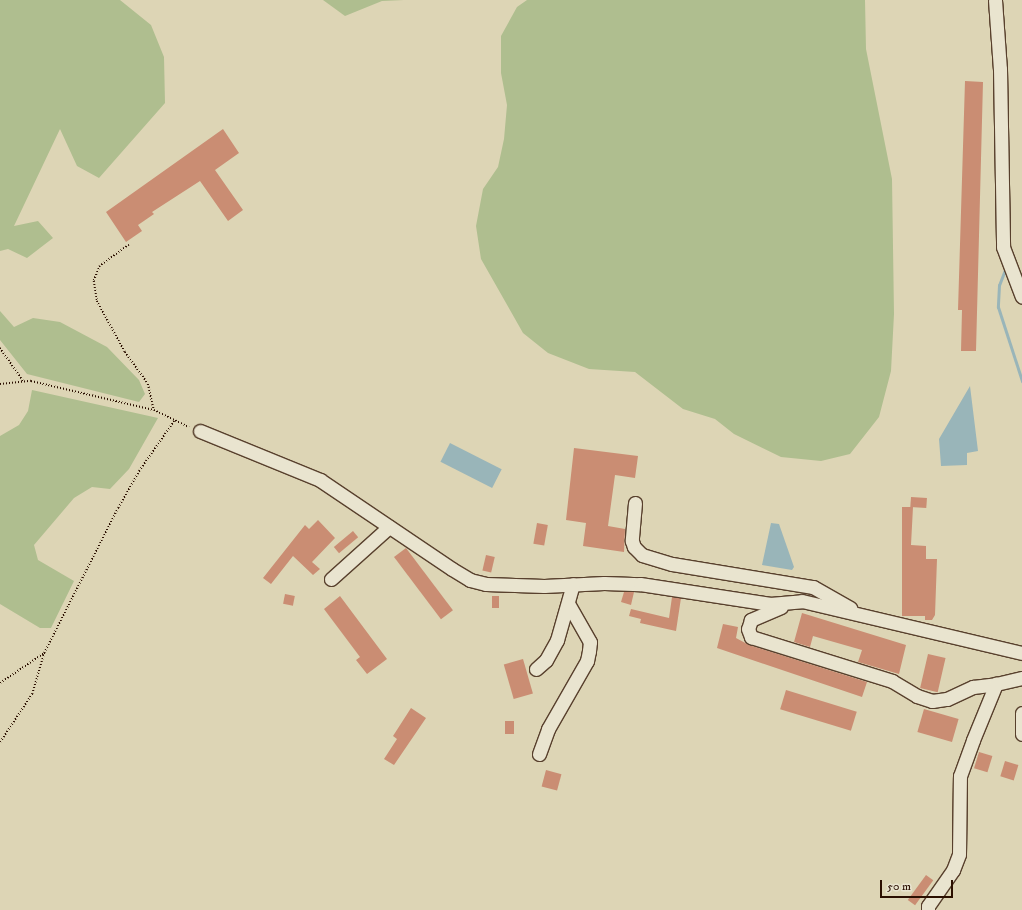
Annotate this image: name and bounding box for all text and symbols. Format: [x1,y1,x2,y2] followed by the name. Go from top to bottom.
[882,872,955,898] scale bar
[887,879,911,894] text: 50 m

